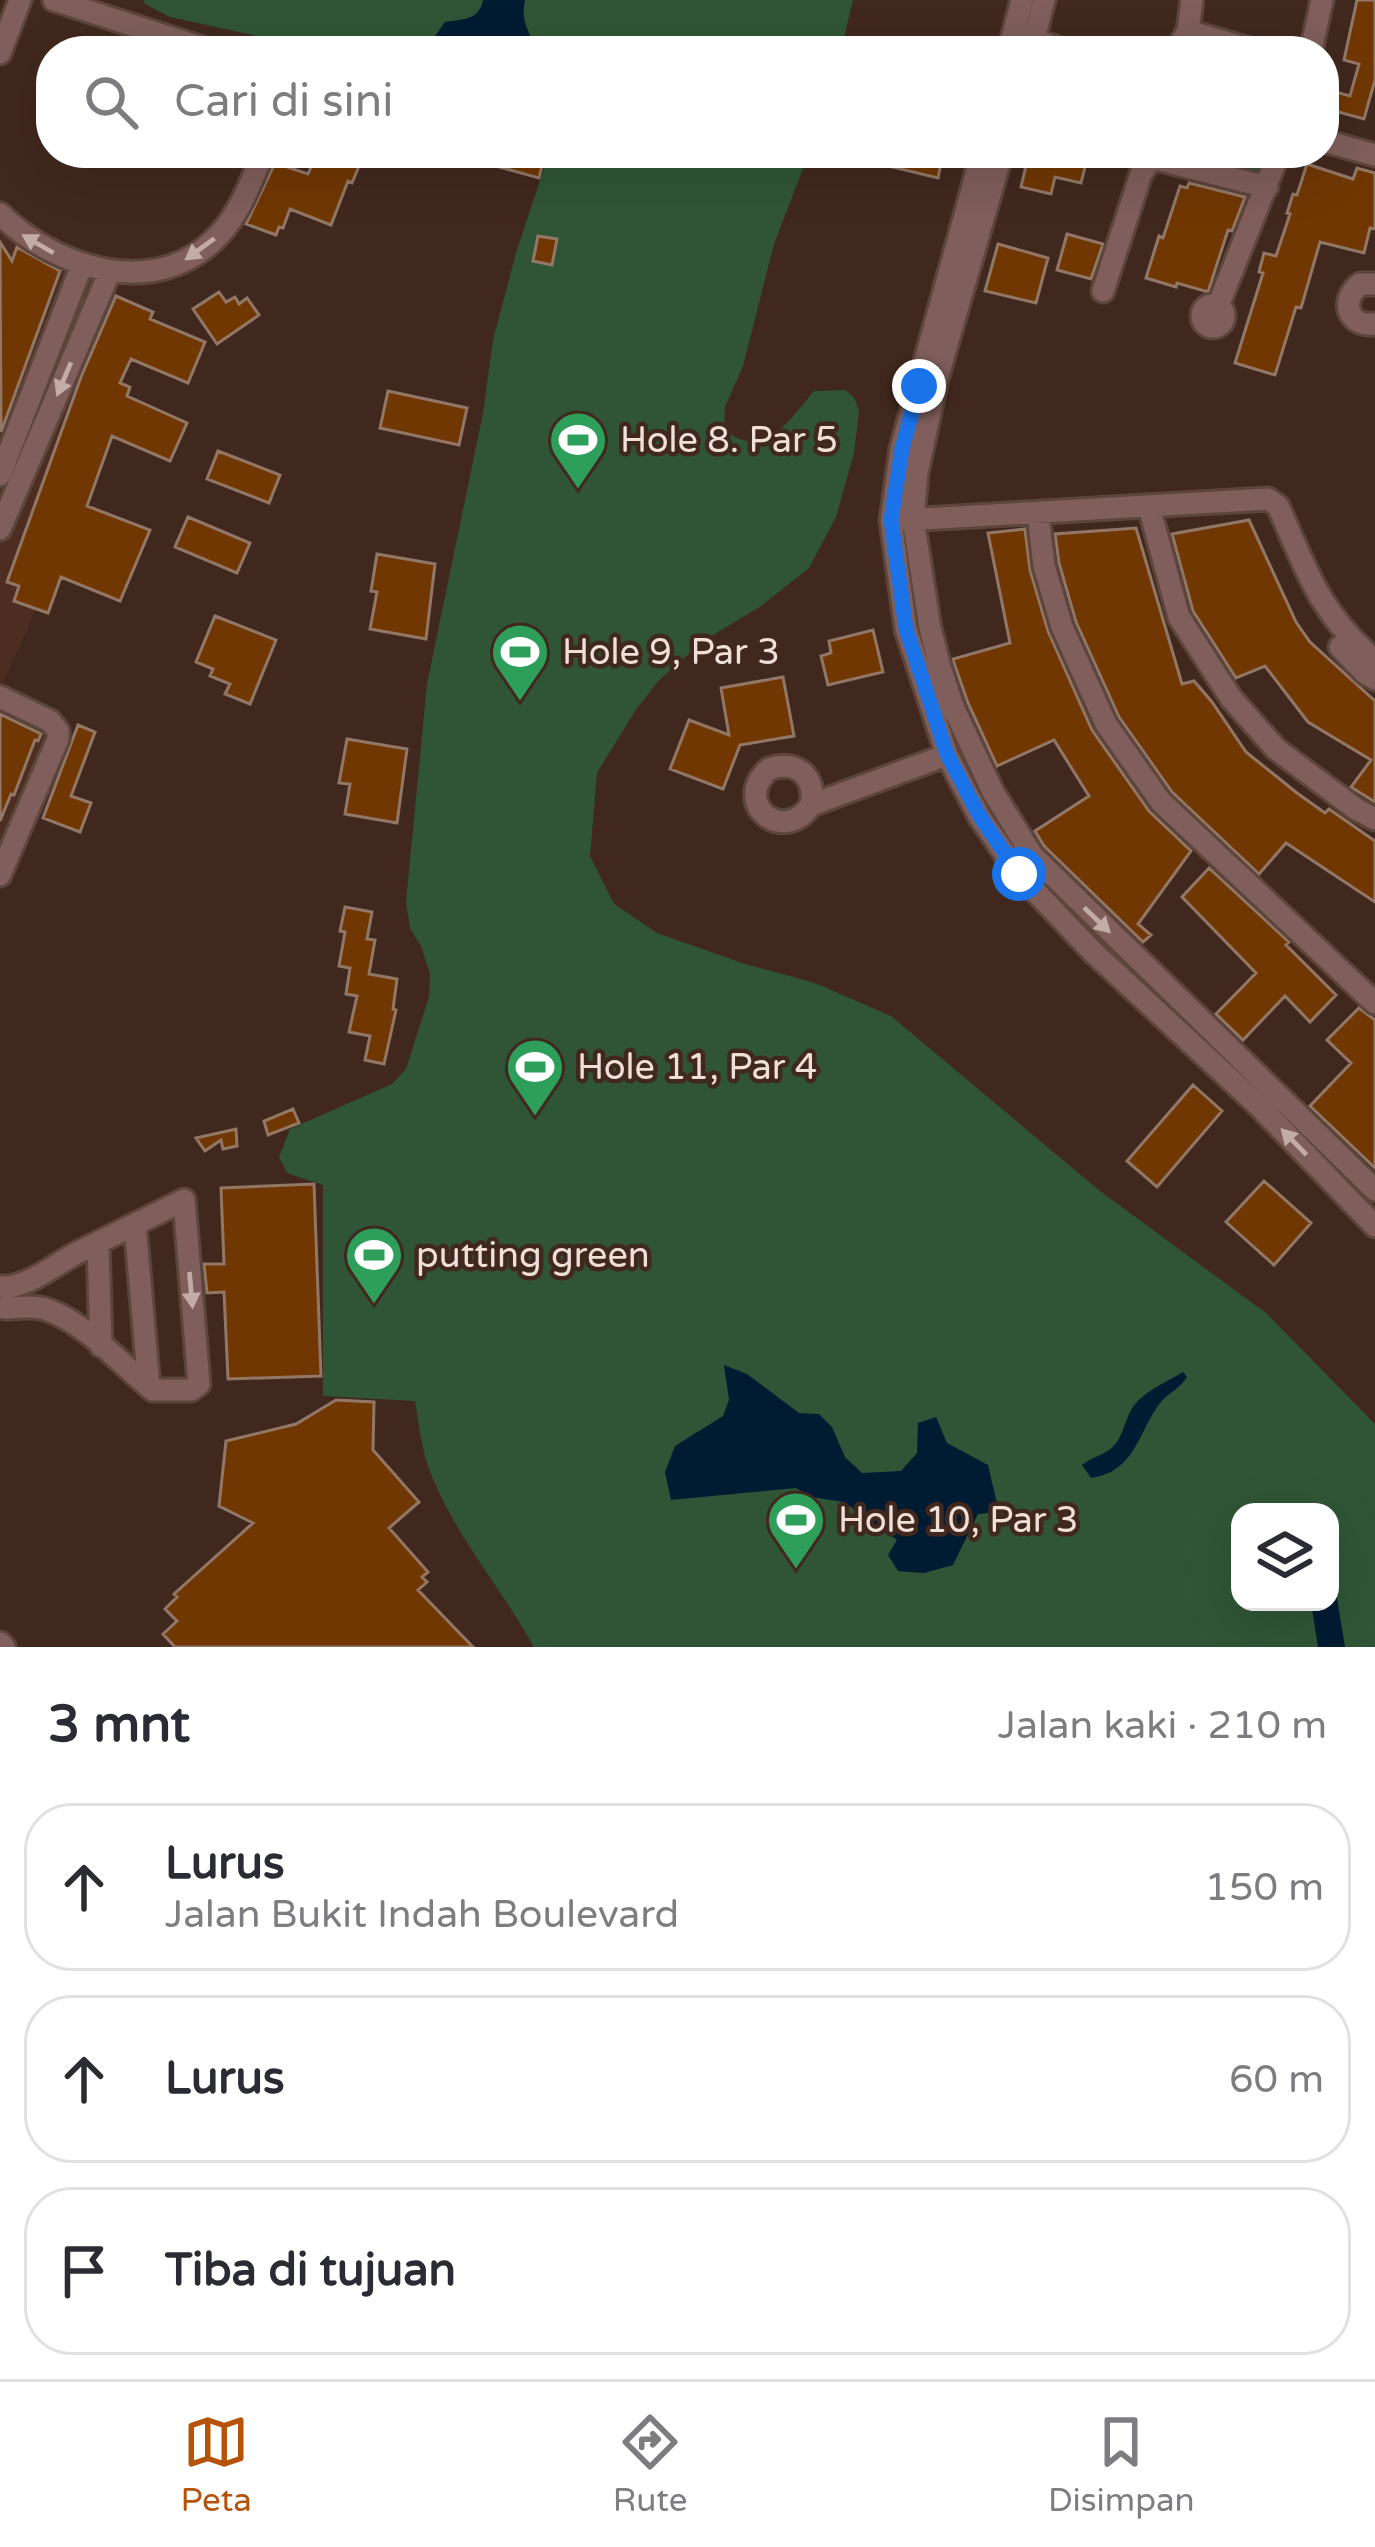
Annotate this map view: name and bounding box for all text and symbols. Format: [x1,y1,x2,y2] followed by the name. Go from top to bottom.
[36,36,1339,168] search box
[78,69,144,135] icon: search
[174,75,393,129] text: Cari di sini
[21,234,55,255] one-way arrow
[185,236,216,260] one-way arrow
[892,359,946,413] route end
[54,361,73,397] one-way arrow
[547,409,609,491] sports icon: Hole 8. Par 5
[620,419,838,462] place label: Hole 8. Par 5
[489,621,551,703] sports icon: Hole 9, Par 3
[562,631,780,674] place label: Hole 9, Par 3
[992,847,1046,901] route start
[1083,905,1111,934] one-way arrow
[504,1036,566,1118] sports icon: Hole 11, Par 4
[577,1046,817,1089] place label: Hole 11, Par 4
[1280,1127,1308,1156] one-way arrow
[343,1224,405,1306] sports icon: putting green
[416,1234,650,1277] place label: putting green
[182,1272,201,1309] one-way arrow
[765,1489,827,1571] sports icon: Hole 10, Par 3
[838,1499,1078,1542] place label: Hole 10, Par 3
[1231,1503,1339,1611] map controls
[1231,1503,1339,1611] button: layers
[48,1694,190,1756] text: 3 mnt
[998,1702,1327,1749] text: Jalan kaki · 210 m
[165,1837,285,1891] text: Lurus
[51,1854,117,1920] icon: ahead
[1205,1864,1324,1911] text: 150 m
[165,1891,679,1938] text: Jalan Bukit Indah Boulevard
[51,2046,117,2112] icon: ahead
[165,2052,285,2106] text: Lurus
[1229,2056,1324,2103] text: 60 m
[51,2238,117,2304] icon: arrive
[165,2244,456,2298] text: Tiba di tujuan
[180,2409,252,2520] tab: Peta
[613,2409,687,2520] tab: Rute
[1048,2409,1195,2520] tab: Disimpan

